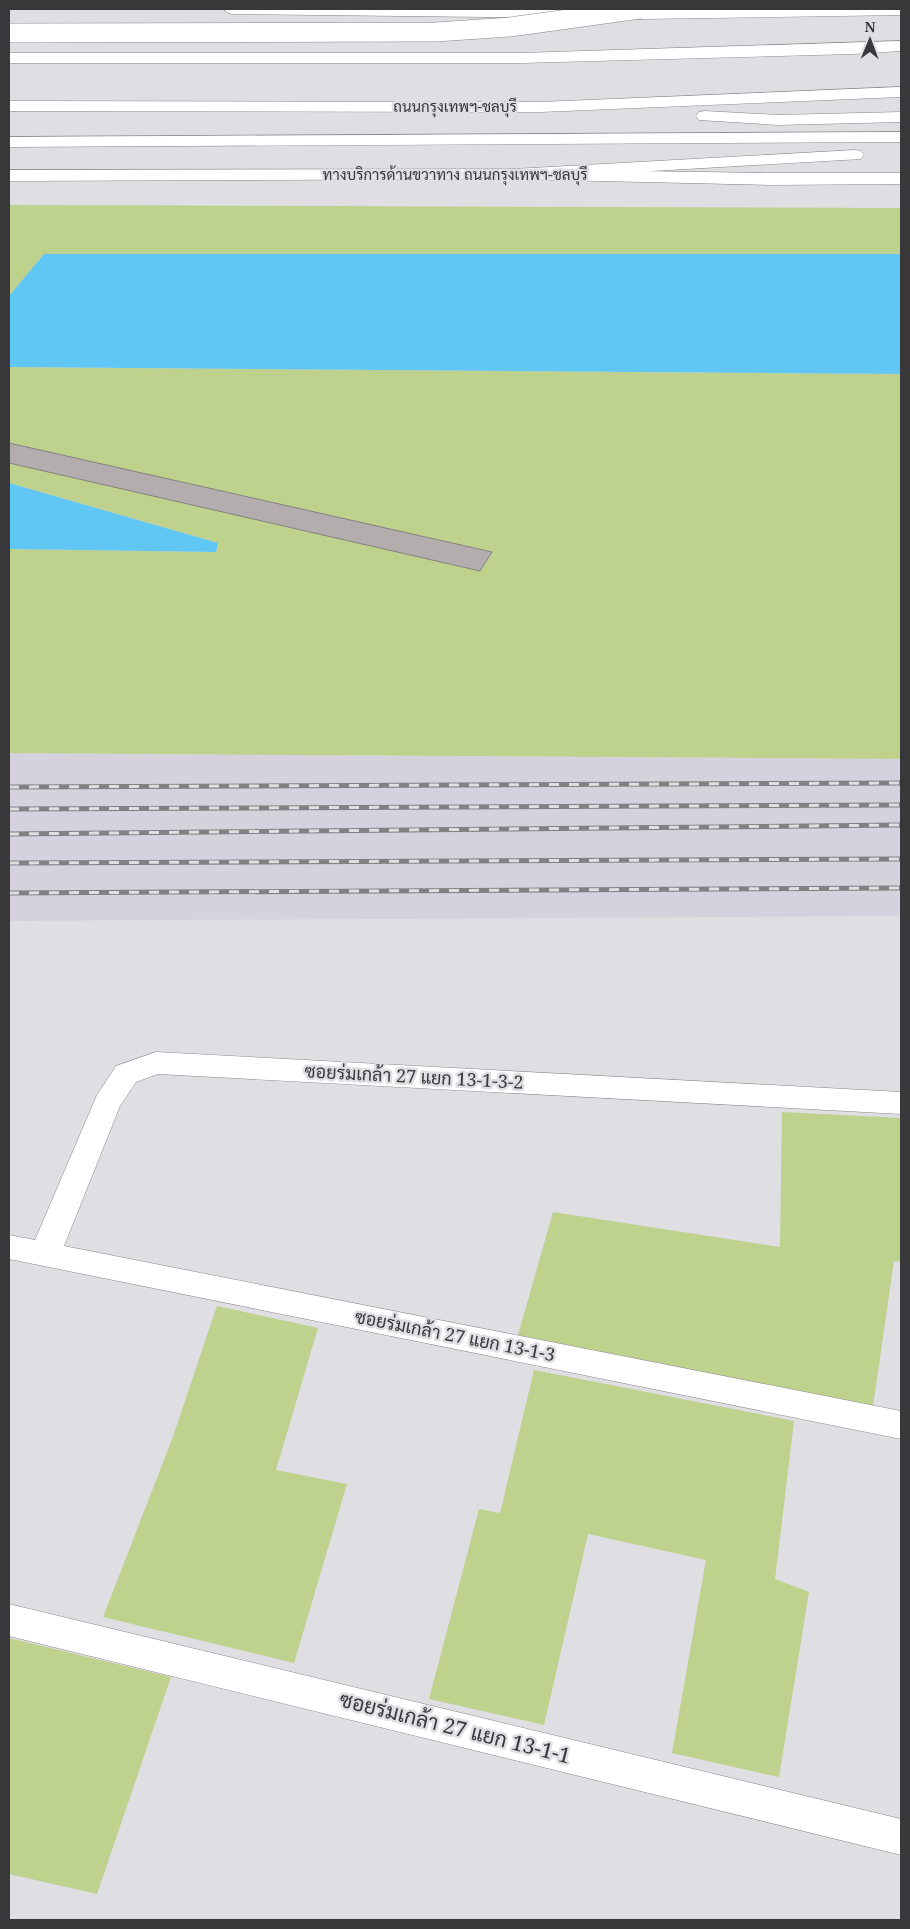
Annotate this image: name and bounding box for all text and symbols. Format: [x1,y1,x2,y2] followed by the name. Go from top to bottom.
[845,15,895,65] north arrow
[865,17,876,36] text: N
[393,96,517,118] street label: ถนนกรุงเทพฯ-ชลบุรี
[323,164,587,186] street label: ทางบริการด้านขวาทาง ถนนกรุงเทพฯ-ชลบุรี
[304,1058,524,1094] street label: ซอยร่มเกล้า 27 แยก 13-1-3-2
[353,1304,557,1366] street label: ซอยร่มเกล้า 27 แยก 13-1-3
[337,1685,574,1769] street label: ซอยร่มเกล้า 27 แยก 13-1-1

